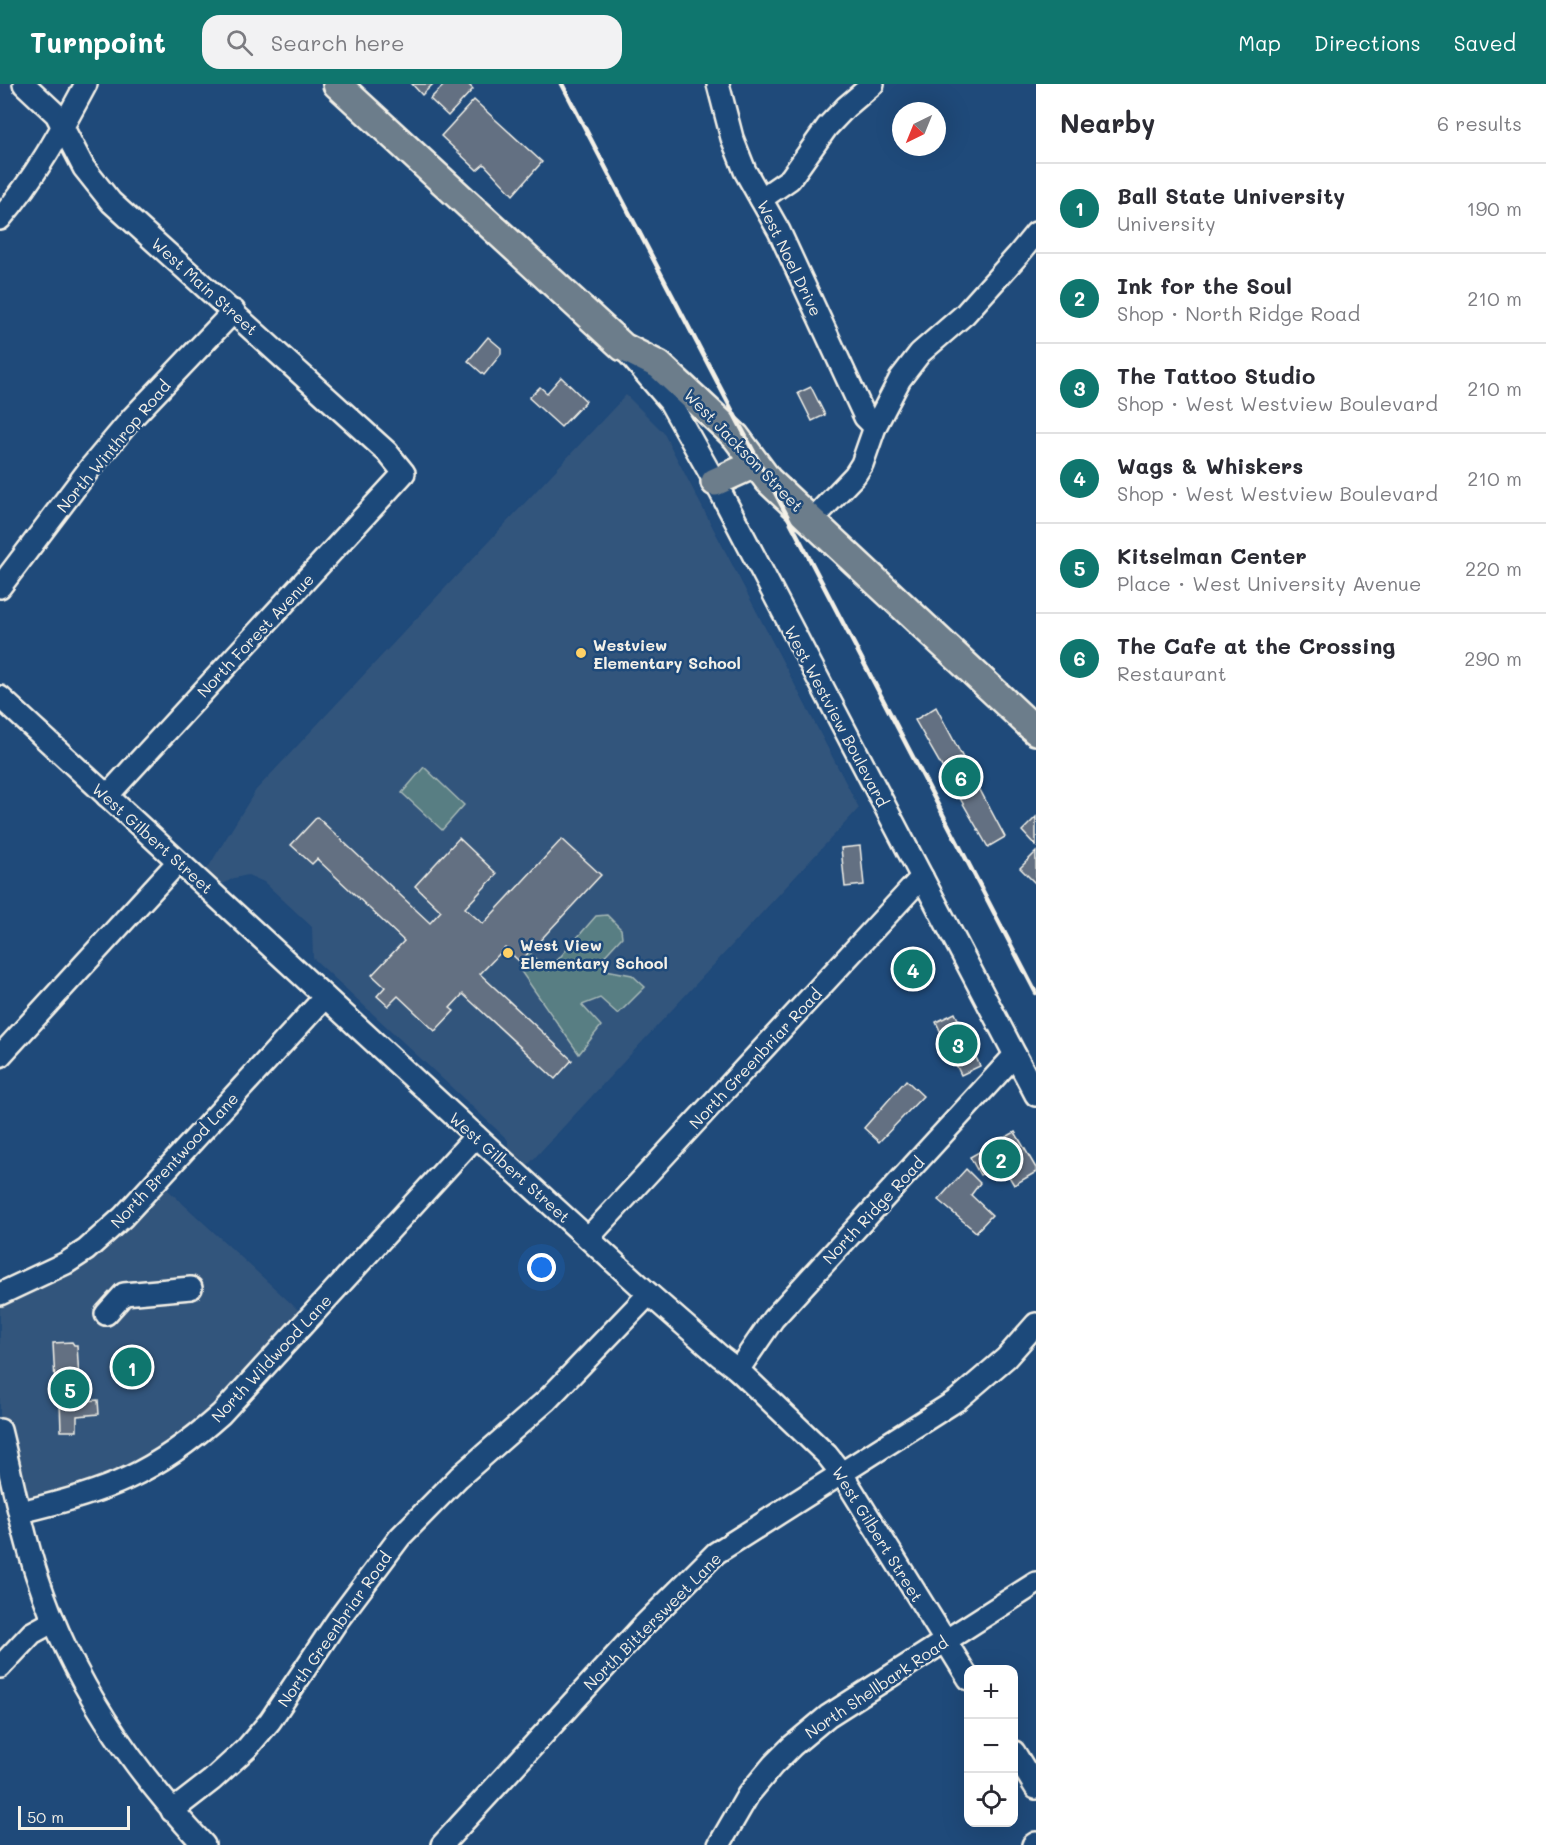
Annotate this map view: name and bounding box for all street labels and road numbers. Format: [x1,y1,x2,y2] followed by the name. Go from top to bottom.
[753,197,827,319] street label: West Noel Drive
[147,233,263,339] street label: West Main Street
[51,375,175,517] street label: North Winthrop Road
[680,384,808,516] street label: West Jackson Street
[192,569,318,701] street label: North Forest Avenue
[780,622,894,810] street label: West Westview Boulevard
[88,778,218,898] street label: West Gilbert Street
[684,983,826,1133] street label: North Greenbriar Road
[106,1088,242,1232] street label: North Brentwood Lane
[445,1107,575,1227] street label: West Gilbert Street
[818,1152,928,1268] street label: North Ridge Road
[206,1290,336,1426] street label: North Wildwood Lane
[828,1462,928,1606] street label: West Gilbert Street
[272,1547,396,1711] street label: North Greenbriar Road
[579,1548,725,1694] street label: North Bittersweet Lane
[800,1631,952,1743] street label: North Shellbark Road

